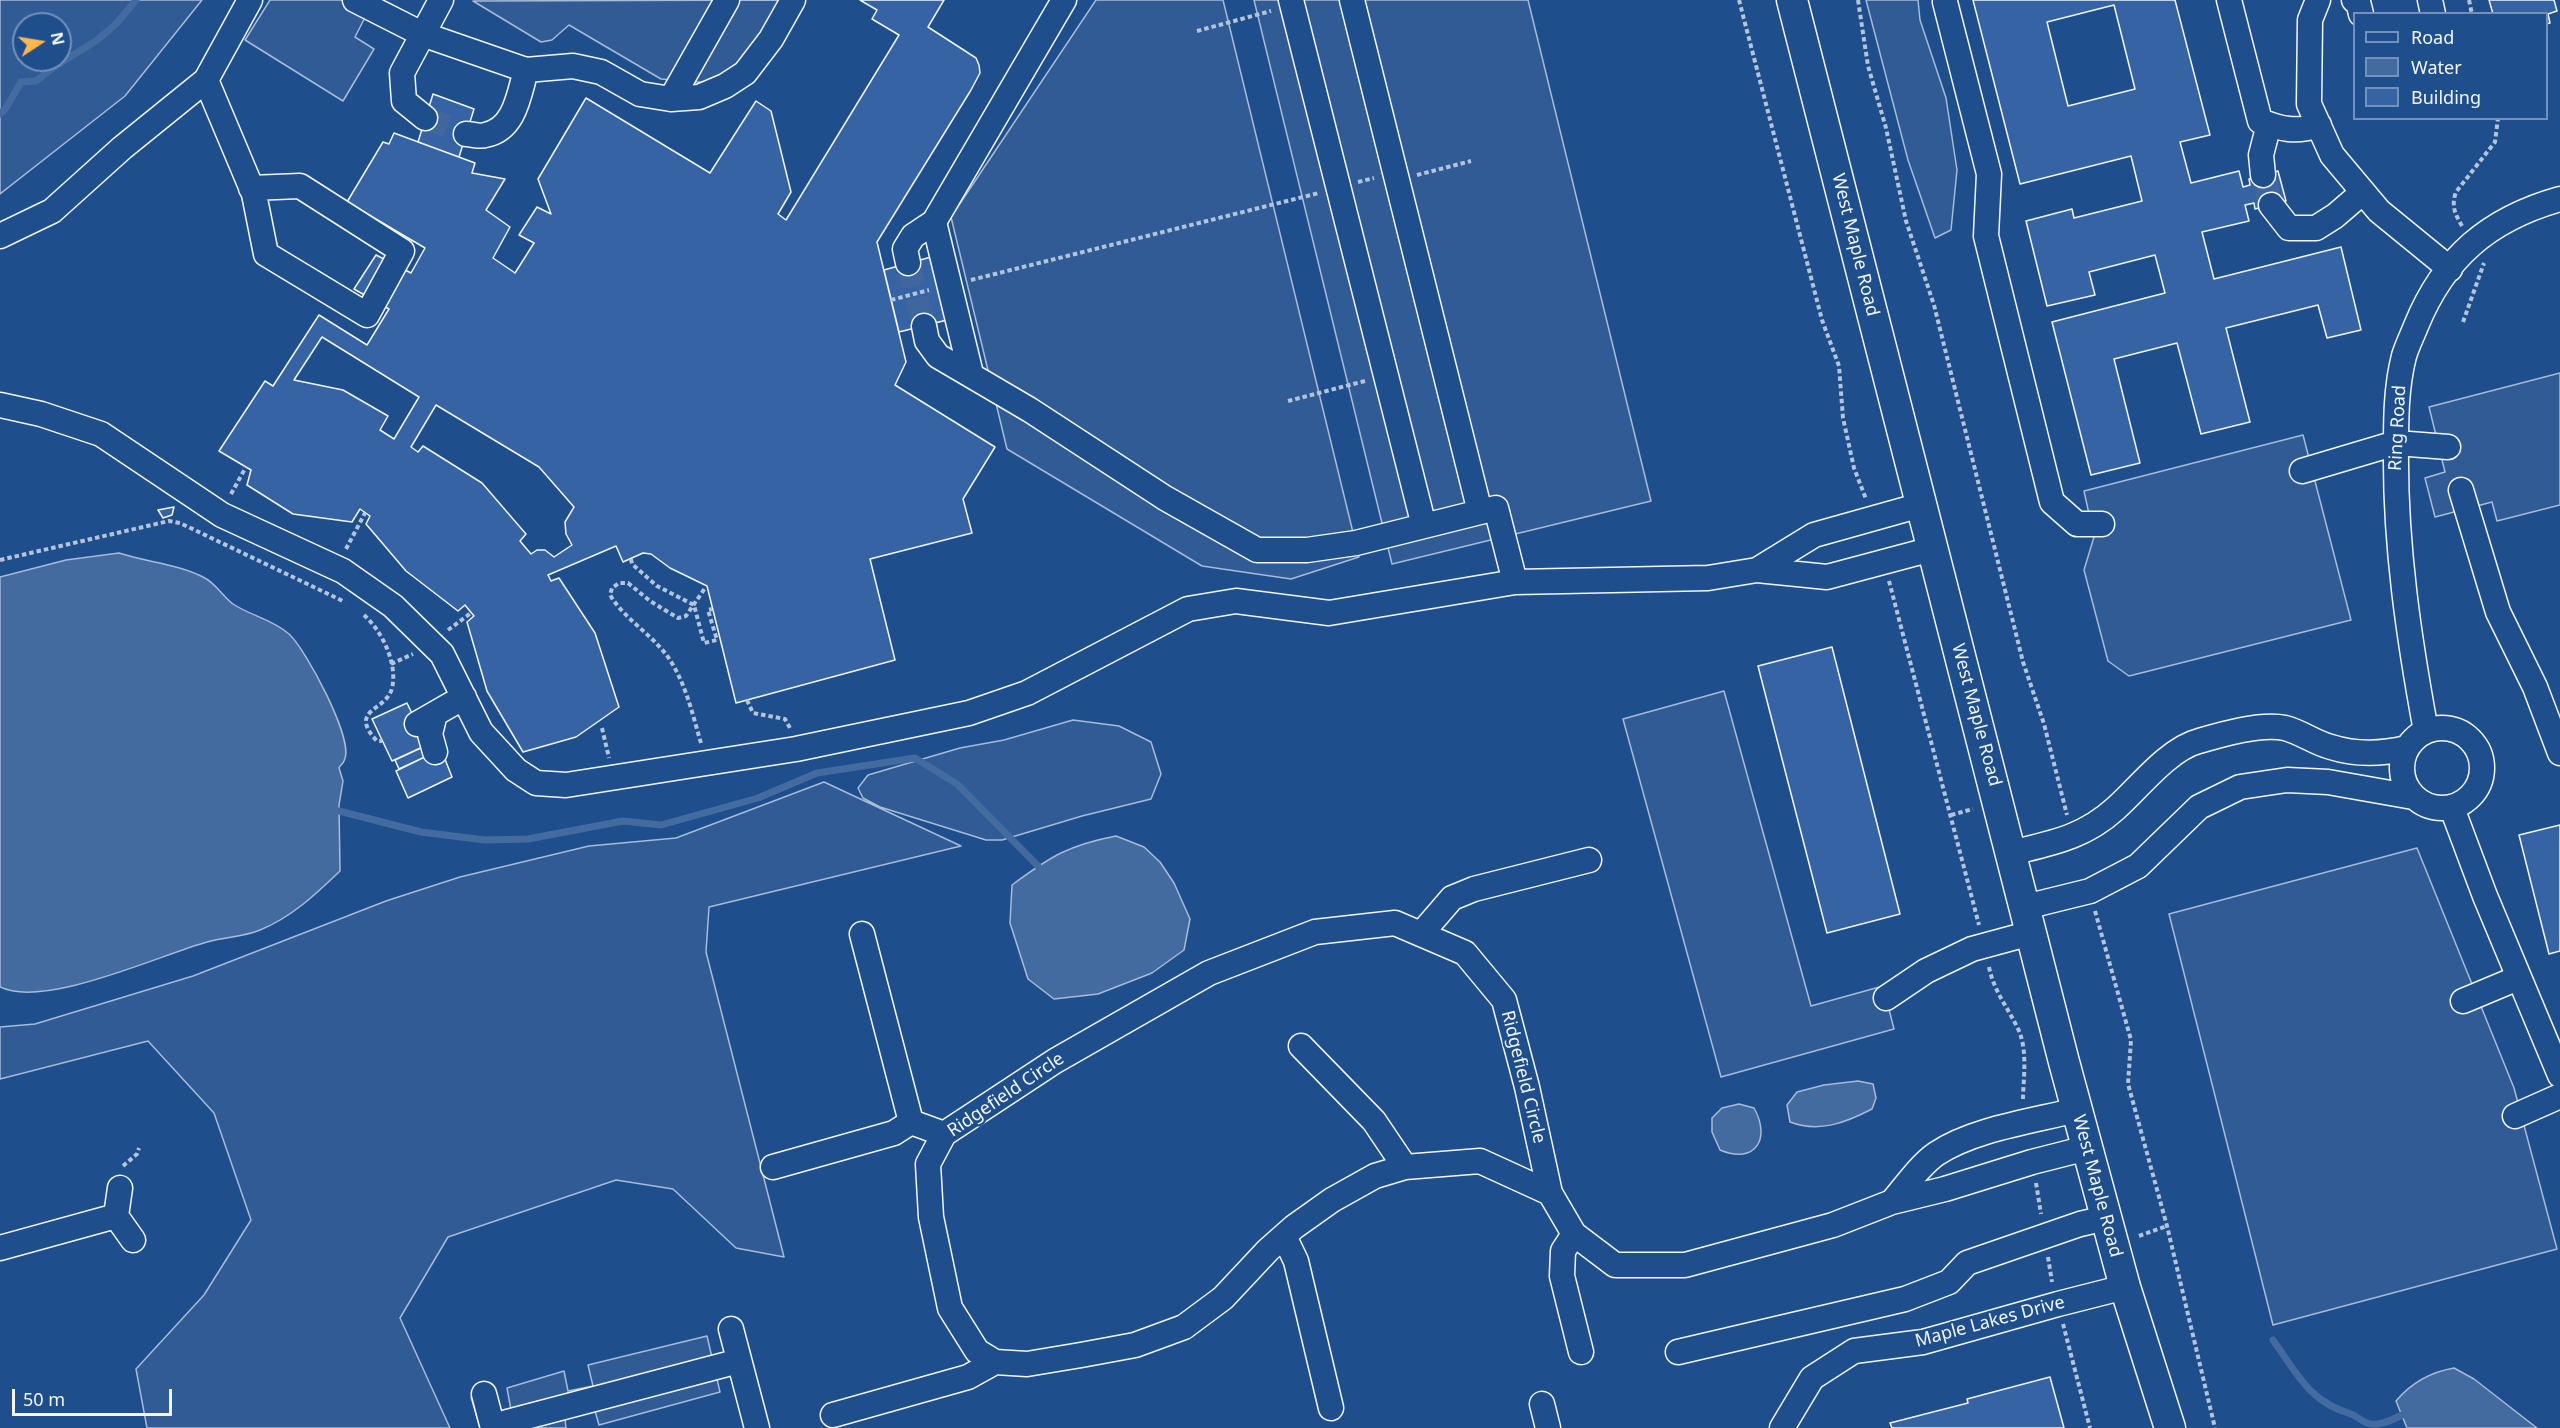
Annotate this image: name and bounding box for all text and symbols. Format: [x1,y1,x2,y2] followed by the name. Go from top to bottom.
[12,12,72,72] north arrow
[2353,12,2548,120] legend
[2411,25,2454,49] text: Road
[46,30,70,47] text: N
[2411,55,2462,79] text: Water
[2411,85,2481,109] text: Building
[1827,171,1883,319] street label: West Maple Road
[2385,385,2411,471] street label: Ring Road
[1947,641,2005,789] street label: West Maple Road
[1496,1008,1550,1146] street label: Ridgefield Circle
[944,1048,1068,1142] street label: Ridgefield Circle
[2068,1112,2126,1260] street label: West Maple Road
[1913,1292,2067,1352] street label: Maple Lakes Drive
[15,1377,176,1415] scale bar
[23,1387,65,1411] text: 50 m

